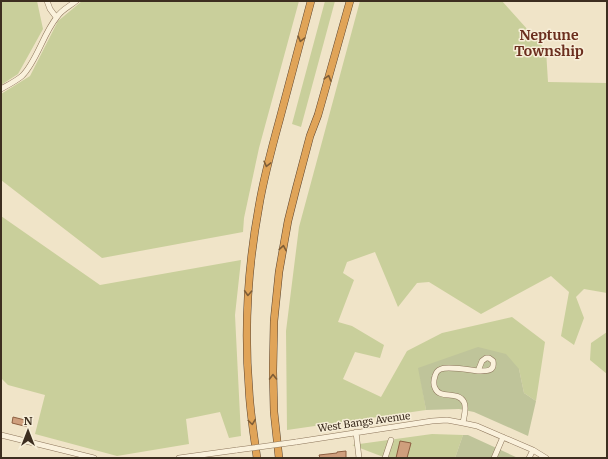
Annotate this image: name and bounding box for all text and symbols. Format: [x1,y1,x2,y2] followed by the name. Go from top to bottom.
[514,26,584,60] district label: Neptune Township
[297,35,306,42] one-way arrow
[323,74,332,81] one-way arrow
[264,161,272,167] one-way arrow
[278,245,287,251] one-way arrow
[244,290,253,296] one-way arrow
[269,374,277,380] one-way arrow
[316,409,411,435] street label: West Bangs Avenue
[8,411,48,451] north arrow
[24,414,33,428] text: N
[247,419,256,425] one-way arrow

